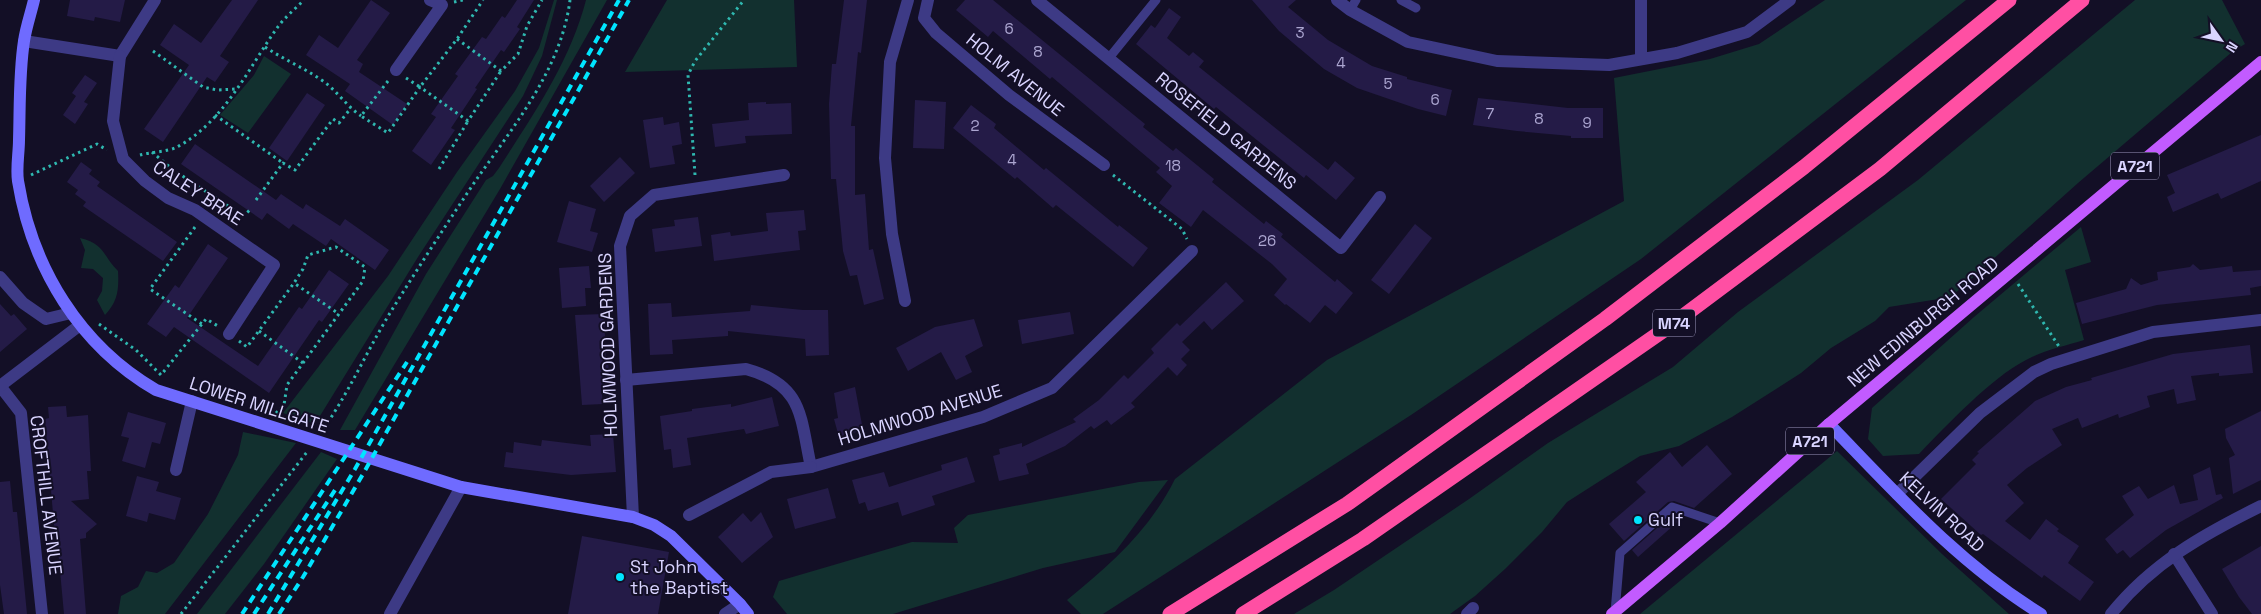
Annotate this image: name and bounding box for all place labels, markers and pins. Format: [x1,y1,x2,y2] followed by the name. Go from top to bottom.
[1648,508,1683,531] place label: Gulf
[1632,514,1644,526] marker: Gulf
[630,555,728,599] place label: St John the Baptist
[614,571,626,583] marker: St John the Baptist

